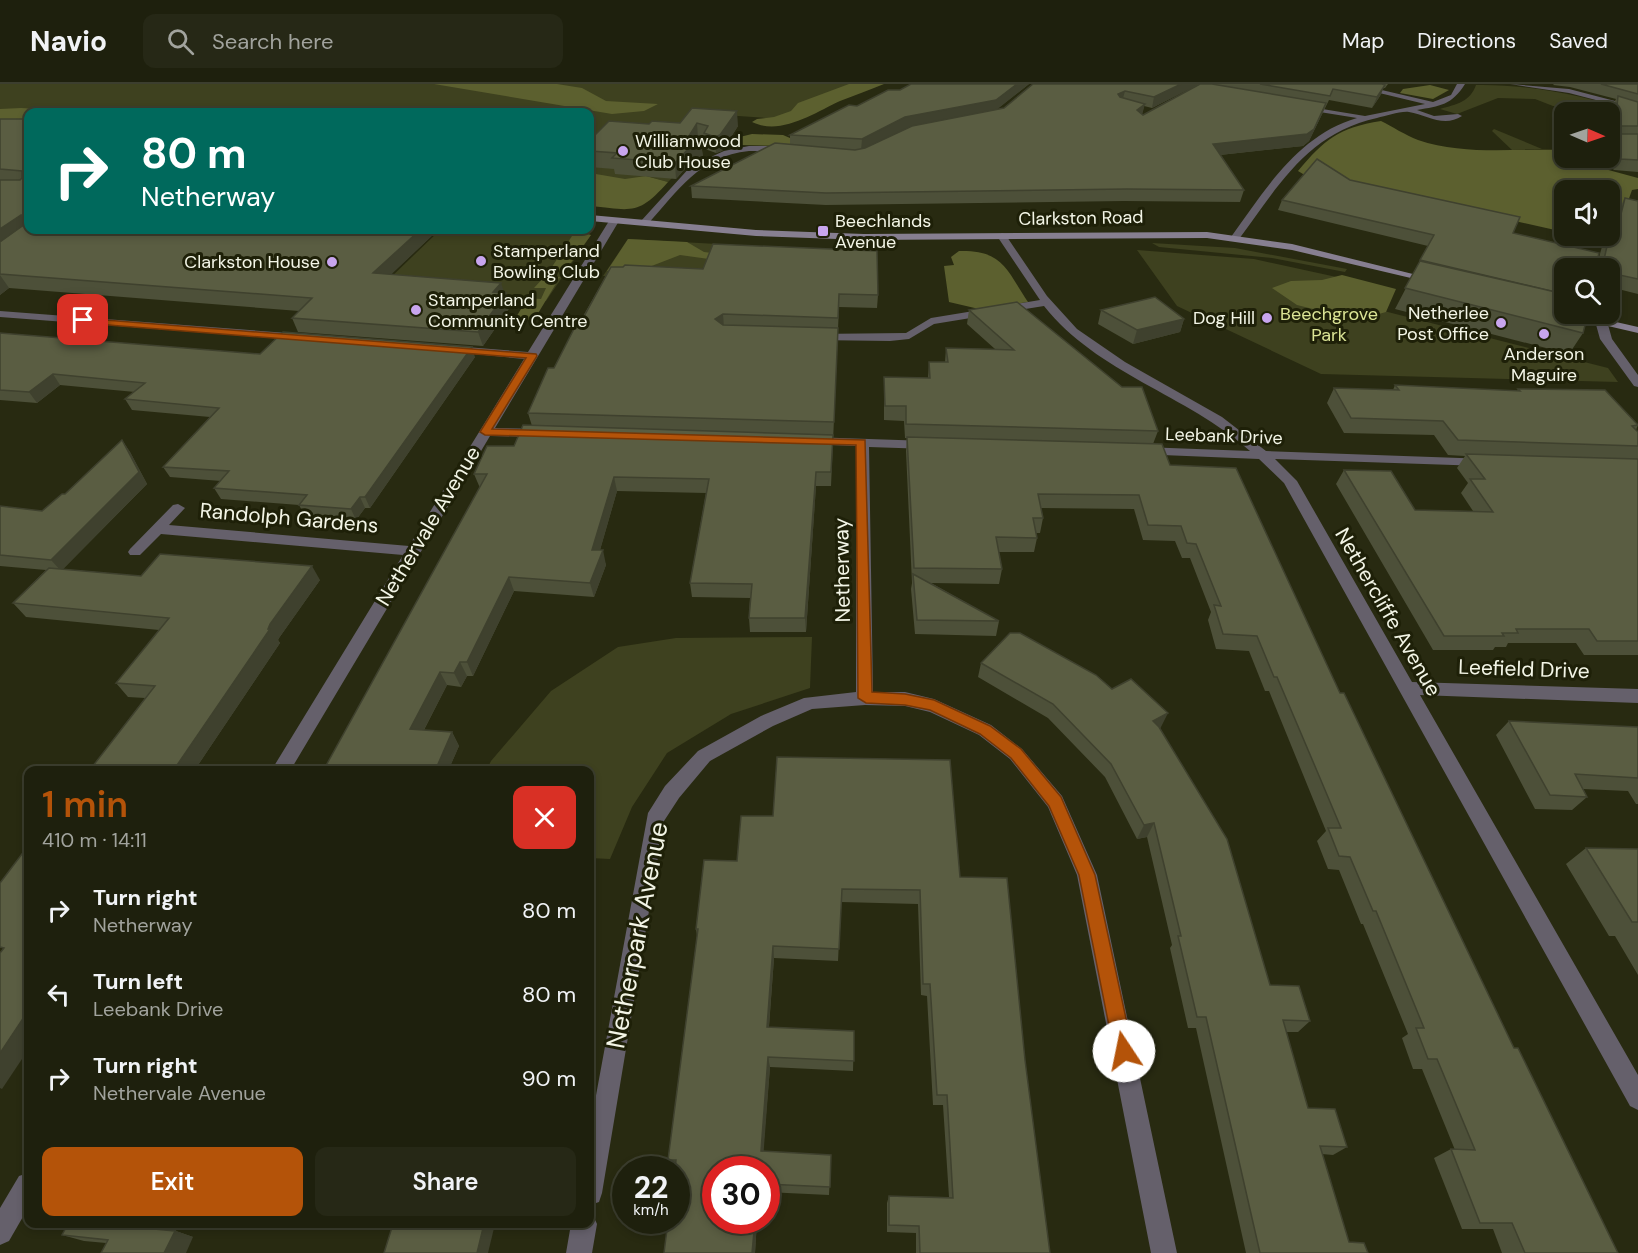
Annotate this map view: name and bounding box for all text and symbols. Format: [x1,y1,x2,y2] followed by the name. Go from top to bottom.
[143,14,563,68] search box
[30,23,107,60] text: Navio
[164,25,197,58] icon: search
[212,27,333,56] text: Search here
[1342,27,1384,55] text: Map
[1417,27,1516,55] text: Directions
[1549,27,1608,55] text: Saved
[1554,102,1620,168] north arrow
[1554,102,1620,324] map controls
[141,126,247,181] text: 80 m
[635,129,741,174] place label: Williamwood Club House
[42,132,120,210] icon: right
[616,144,630,158] marker: Williamwood Club House
[141,179,275,214] text: Netherway
[1554,180,1620,246] button: sound
[1018,205,1144,231] street label: Clarkston Road
[835,209,931,254] place label: Beechlands Avenue
[816,224,830,238] marker: Beechlands Avenue
[493,239,600,284] place label: Stamperland Bowling Club
[184,250,320,274] place label: Clarkston House
[474,254,488,268] marker: Stamperland Bowling Club
[325,255,339,269] marker: Clarkston House
[1554,258,1620,324] button: search
[428,288,588,333] place label: Stamperland Community Centre
[57,294,108,345] pin
[1397,301,1489,346] place label: Netherlee Post Office
[1280,302,1378,347] park label: Beechgrove Park
[66,303,99,336] icon: arrive
[409,303,423,317] marker: Stamperland Community Centre
[1193,306,1255,330] place label: Dog Hill
[1260,311,1274,325] marker: Dog Hill
[1494,316,1508,330] marker: Netherlee Post Office
[1537,327,1551,341] marker: Anderson Maguire
[1504,342,1584,387] place label: Anderson Maguire
[1165,422,1283,450] street label: Leebank Drive
[369,441,487,611] street label: Nethervale Avenue
[199,496,379,540] street label: Randolph Gardens
[827,517,857,623] street label: Netherway
[1328,523,1448,701] street label: Nethercliffe Avenue
[1458,653,1590,685] street label: Leefield Drive
[42,781,128,828] text: 1 min
[513,786,576,849] button: close
[598,819,676,1051] street label: Netherpark Avenue
[42,827,147,853] text: 410 m · 14:11
[93,883,198,912] text: Turn right
[42,894,75,927] icon: right
[522,896,576,925] text: 80 m
[93,912,193,938] text: Netherway
[93,967,183,996] text: Turn left
[42,978,75,1011] icon: left
[522,980,576,1009] text: 80 m
[93,996,223,1022] text: Leebank Drive
[1092,1019,1156,1083] position arrow
[93,1051,198,1080] text: Turn right
[42,1062,75,1095] icon: right
[522,1064,576,1093] text: 90 m
[93,1080,266,1106] text: Nethervale Avenue
[42,1147,303,1216] button: Exit
[315,1147,576,1216] button: Share
[702,1156,780,1234] speed limit sign: 30
[634,1168,668,1207] text: 22
[633,1200,669,1220] text: km/h

